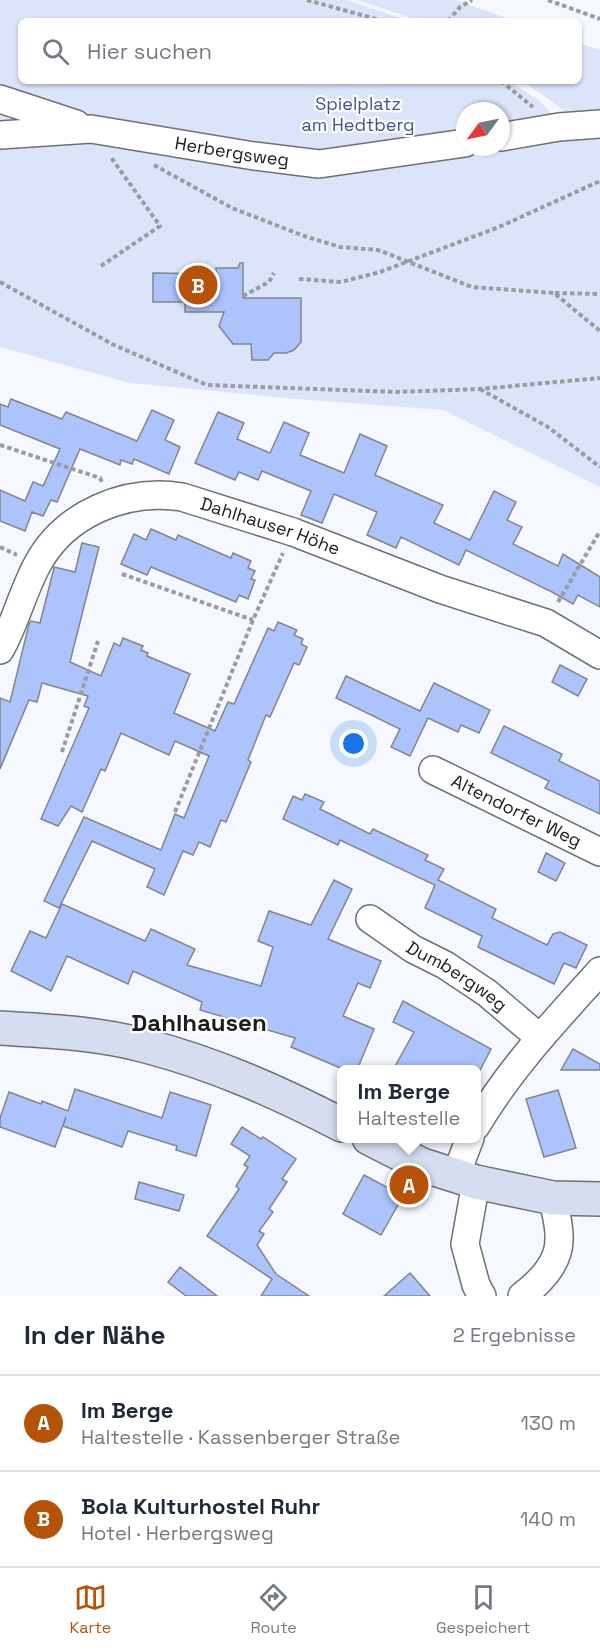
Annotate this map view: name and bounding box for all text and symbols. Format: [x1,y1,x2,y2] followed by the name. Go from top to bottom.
[18,18,582,84] search box
[39,35,72,68] icon: search
[87,37,212,65] text: Hier suchen
[301,92,415,136] park label: Spielplatz am Hedtberg
[456,102,510,156] north arrow
[173,131,290,171] street label: Herbergsweg
[178,262,218,308] pin: B
[197,491,343,560] street label: Dahlhauser Höhe
[339,729,368,758] your location
[448,769,586,852] street label: Altendorfer Weg
[402,936,512,1016] street label: Dumbergweg
[131,1007,267,1038] district label: Dahlhausen
[337,1065,481,1143] popup
[358,1077,450,1105] text: Im Berge
[358,1105,460,1131] text: Haltestelle
[390,1162,428,1208] pin: A
[24,1318,165,1352] text: In der Nähe
[453,1322,576,1348] text: 2 Ergebnisse
[81,1396,174,1424] text: Im Berge
[37,1410,50,1436] text: A
[520,1410,576,1436] text: 130 m
[81,1424,400,1450] text: Haltestelle · Kassenberger Straße
[81,1492,320,1520] text: Bola Kulturhostel Ruhr
[37,1506,50,1532] text: B
[520,1506,576,1532] text: 140 m
[81,1520,274,1546] text: Hotel · Herbergsweg
[70,1581,111,1638] tab: Karte
[250,1581,297,1638] tab: Route
[436,1581,530,1638] tab: Gespeichert

